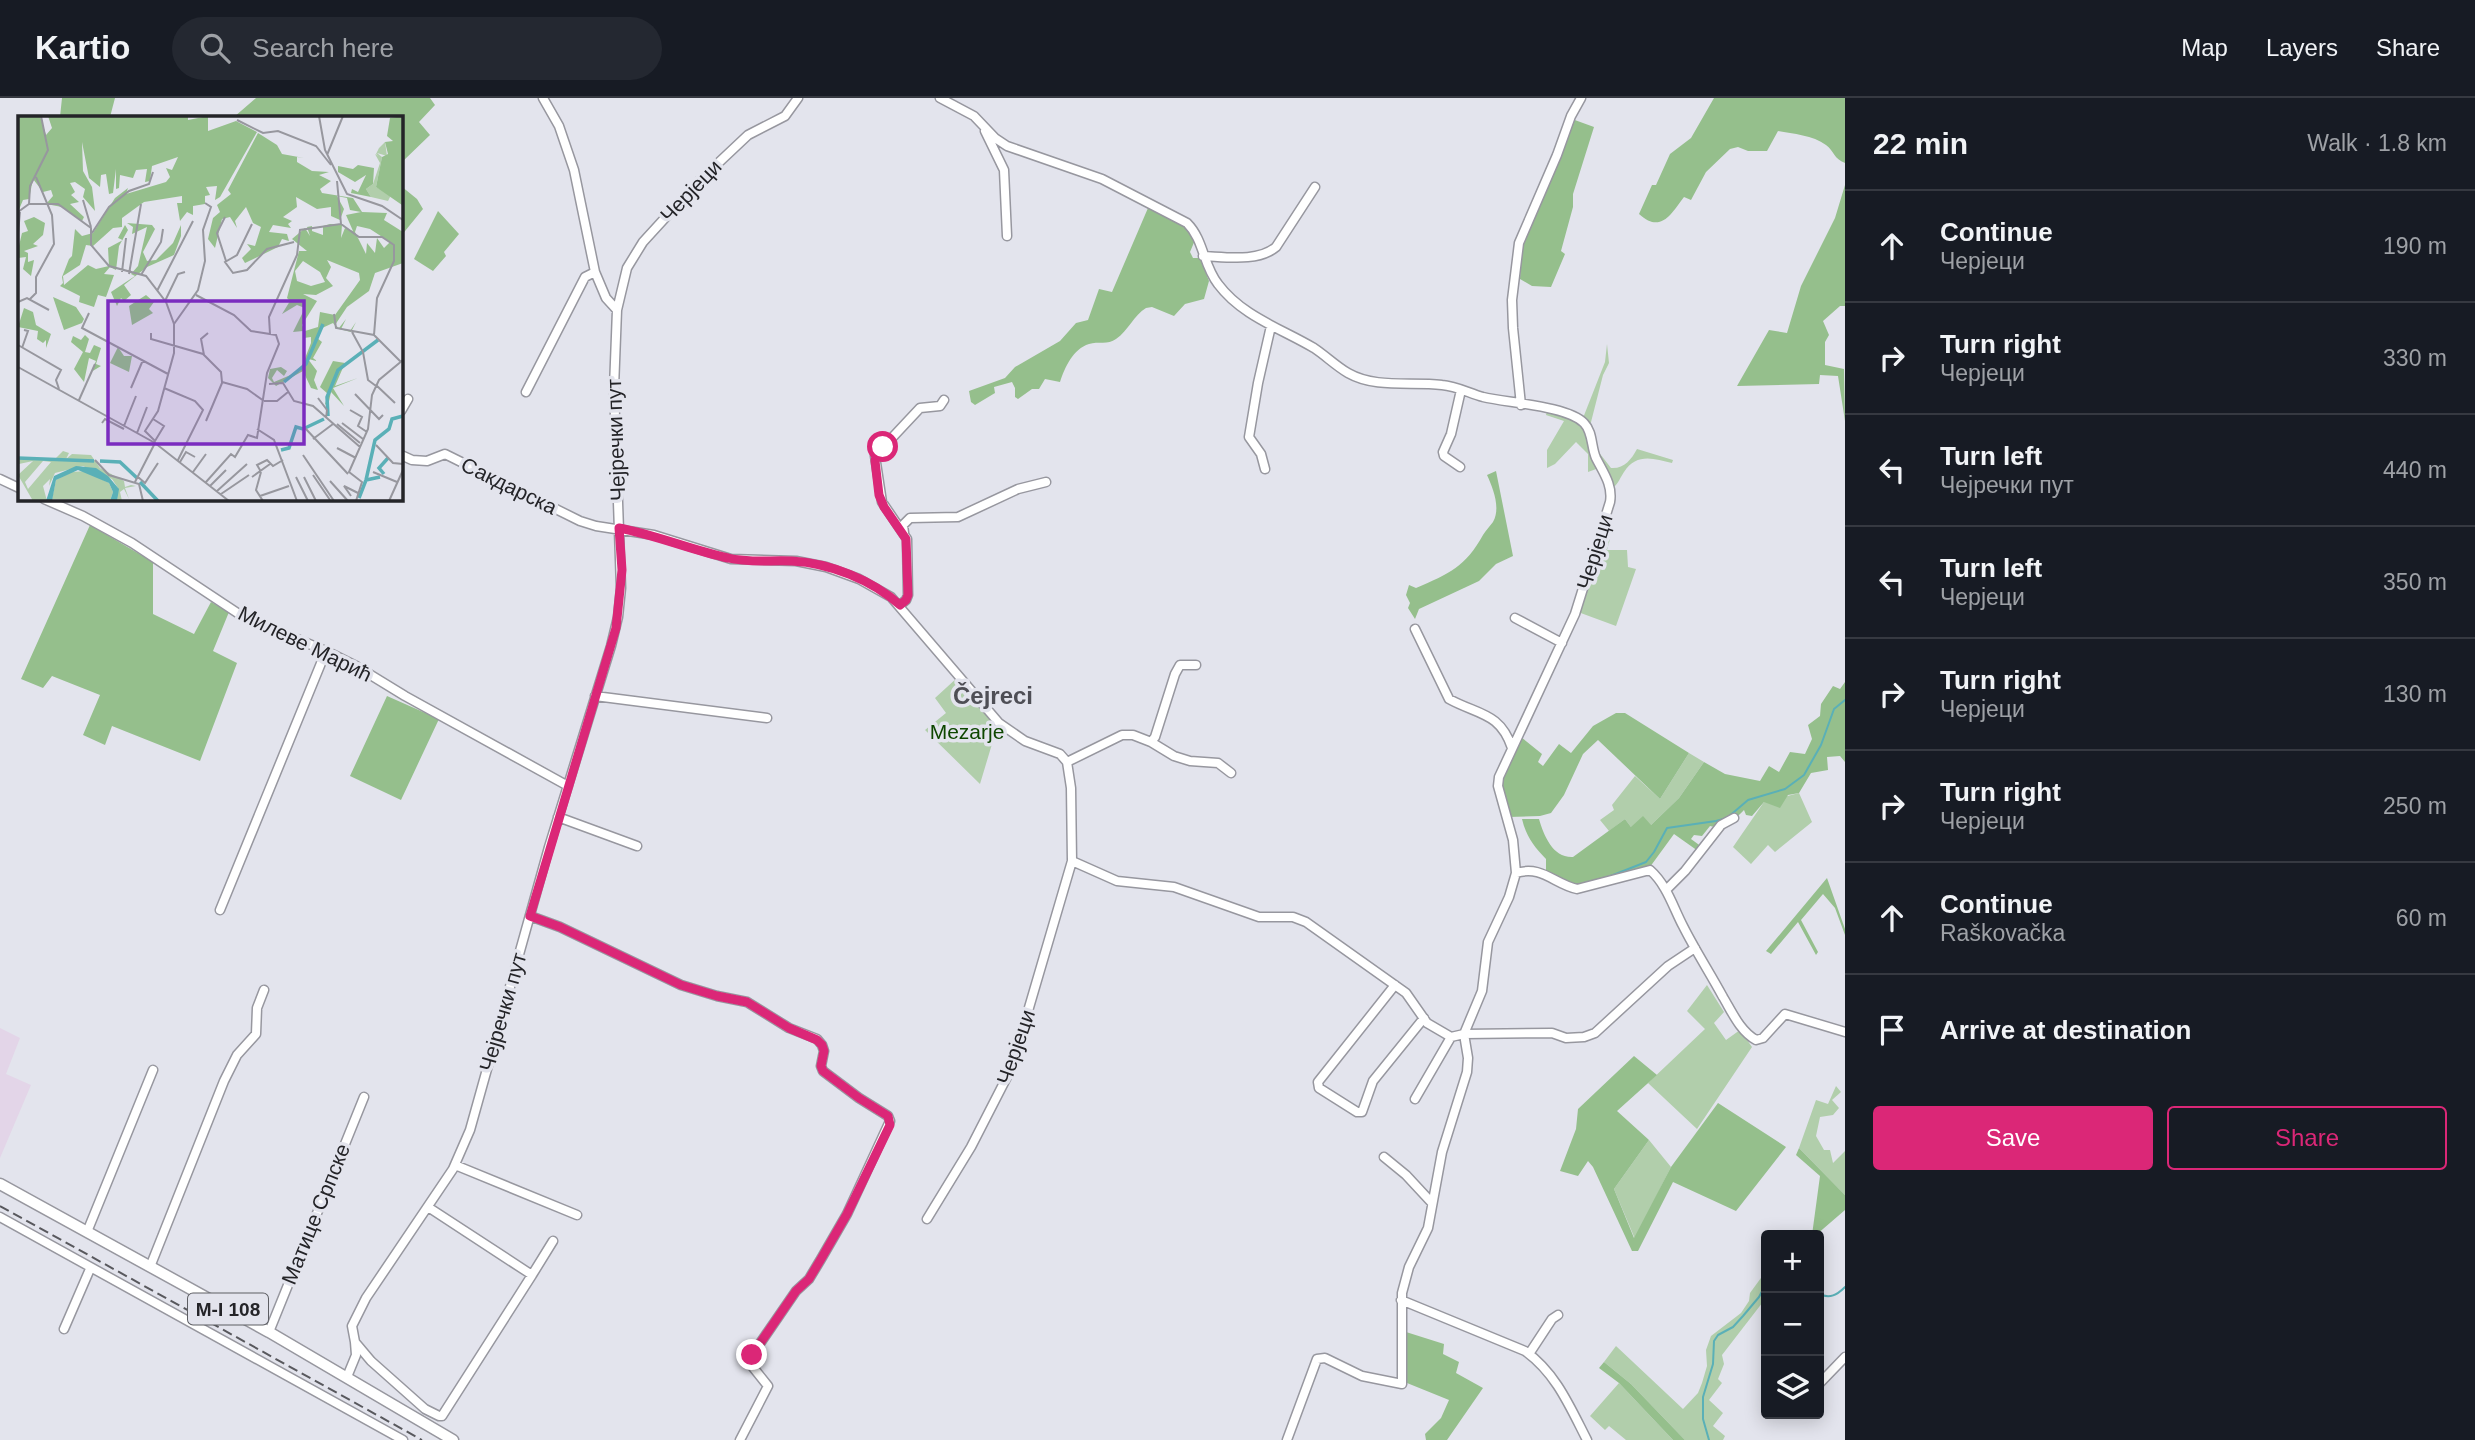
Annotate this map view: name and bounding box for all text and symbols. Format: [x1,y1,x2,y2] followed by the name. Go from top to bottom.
[172,17,662,80] search box
[35,29,130,66] text: Kartio
[196,29,234,67] icon: search
[252,33,394,63] text: Search here
[2181,34,2228,61] text: Map
[2266,34,2338,61] text: Layers
[2376,34,2440,61] text: Share
[18,116,402,500] inset map
[1873,127,1968,160] text: 22 min
[2307,130,2447,156] text: Walk · 1.8 km
[655,155,726,227] street label: Черјеци
[1940,217,2053,247] text: Continue
[1873,227,1911,265] icon: ahead
[2383,233,2447,259] text: 190 m
[1940,248,2025,274] text: Черјеци
[1940,329,2061,359] text: Turn right
[1873,339,1911,377] icon: right
[2383,345,2447,371] text: 330 m
[1940,360,2025,386] text: Черјеци
[602,378,629,501] street label: Чејречки пут
[867,431,898,462] route start
[1940,441,2042,471] text: Turn left
[1873,451,1911,489] icon: left
[458,452,561,519] street label: Сакдарска
[2383,457,2447,483] text: 440 m
[1940,472,2074,498] text: Чејречки пут
[1572,511,1617,592] street label: Черјеци
[1940,553,2042,583] text: Turn left
[1873,563,1911,601] icon: left
[2383,569,2447,595] text: 350 m
[1940,584,2025,610] text: Черјеци
[235,601,376,686] street label: Милеве Мaрић
[1940,665,2061,695] text: Turn right
[1873,675,1911,713] icon: right
[2383,681,2447,707] text: 130 m
[953,682,1033,709] district label: Čejreci
[1940,696,2025,722] text: Черјеци
[930,720,1004,743] park label: Mezarje
[1940,777,2061,807] text: Turn right
[1873,787,1911,825] icon: right
[2383,793,2447,819] text: 250 m
[1940,808,2025,834] text: Черјеци
[1940,889,2053,919] text: Continue
[1873,899,1911,937] icon: ahead
[2396,905,2447,931] text: 60 m
[1940,920,2065,946] text: Raškovačka
[475,950,531,1074] street label: Чејречки пут
[992,1006,1039,1087] street label: Черјеци
[1873,1011,1911,1049] icon: arrive
[1940,1015,2191,1045] text: Arrive at destination
[1873,1106,2153,1170] button: Save
[2167,1106,2447,1170] button: Share
[277,1140,354,1287] street label: Матице Српске
[1761,1230,1824,1419] map controls
[1761,1230,1824,1293] button: +
[1761,1293,1824,1356] button: −
[188,1294,268,1324] road number: M-I 108
[736,1339,767,1370] route end
[1761,1356,1824,1419] button: layers

